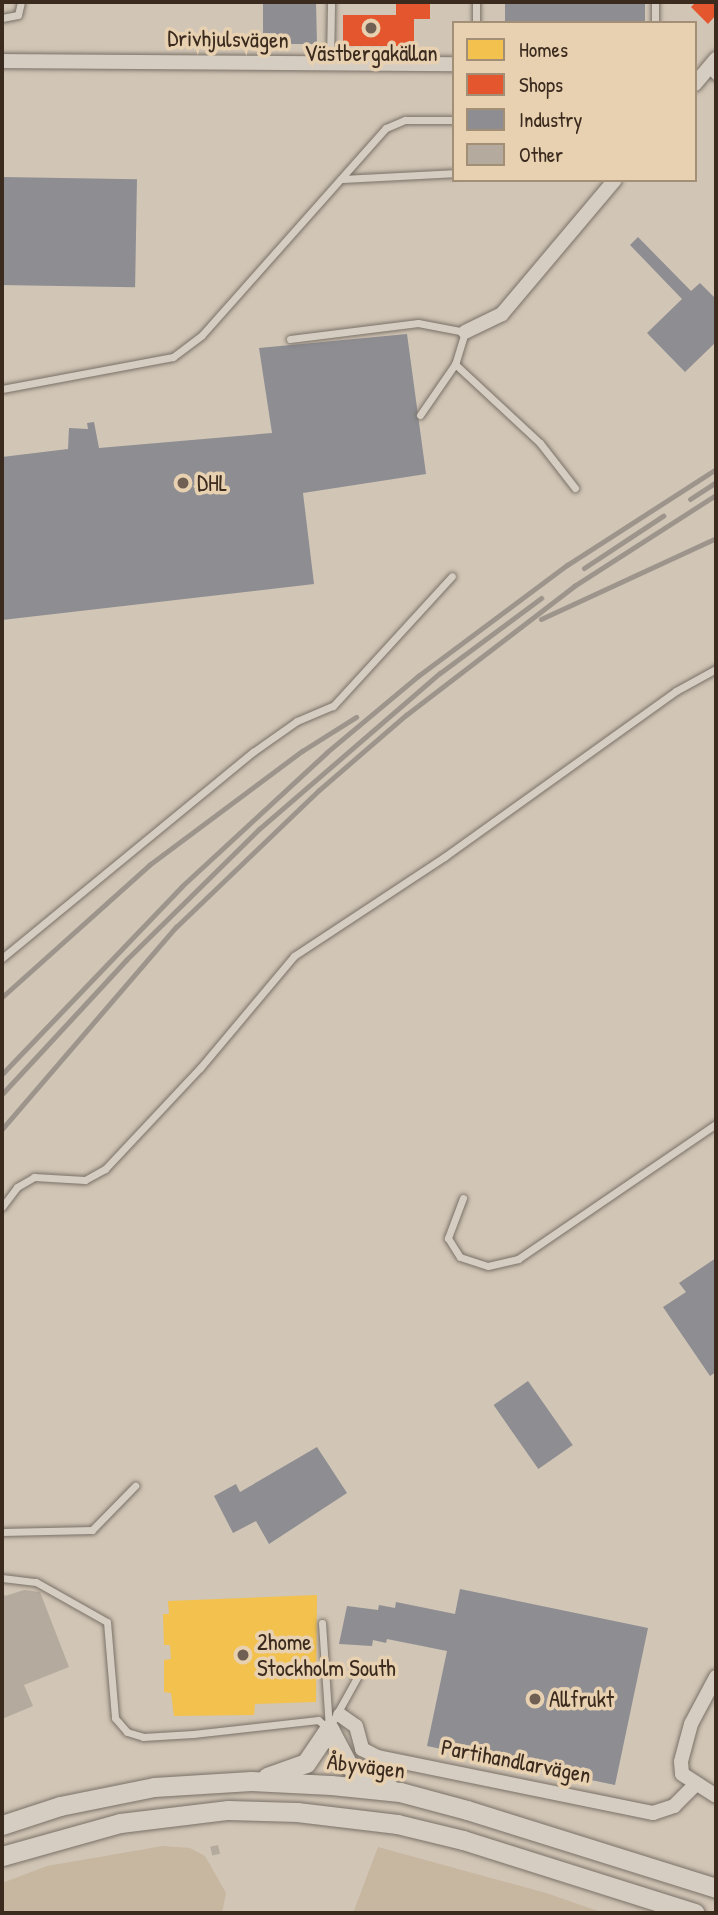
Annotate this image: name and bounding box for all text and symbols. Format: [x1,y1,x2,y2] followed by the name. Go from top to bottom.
[363,20,379,36] marker: Västbergakällan
[452,21,697,182] legend
[167,24,289,54] street label: Drivhjulsvägen
[519,35,568,64] text: Homes
[304,39,438,67] place label: Västbergakällan
[519,70,563,99] text: Shops
[519,105,582,134] text: Industry
[519,140,563,169] text: Other
[197,469,227,497] place label: DHL
[175,475,191,491] marker: DHL
[257,1628,396,1682] place label: 2home Stockholm South
[235,1647,251,1663] marker: 2home Stockholm South
[549,1685,614,1713] place label: Allfrukt
[527,1691,543,1707] marker: Allfrukt
[439,1733,593,1789] street label: Partihandlarvägen
[325,1748,407,1784] street label: Åbyvägen

